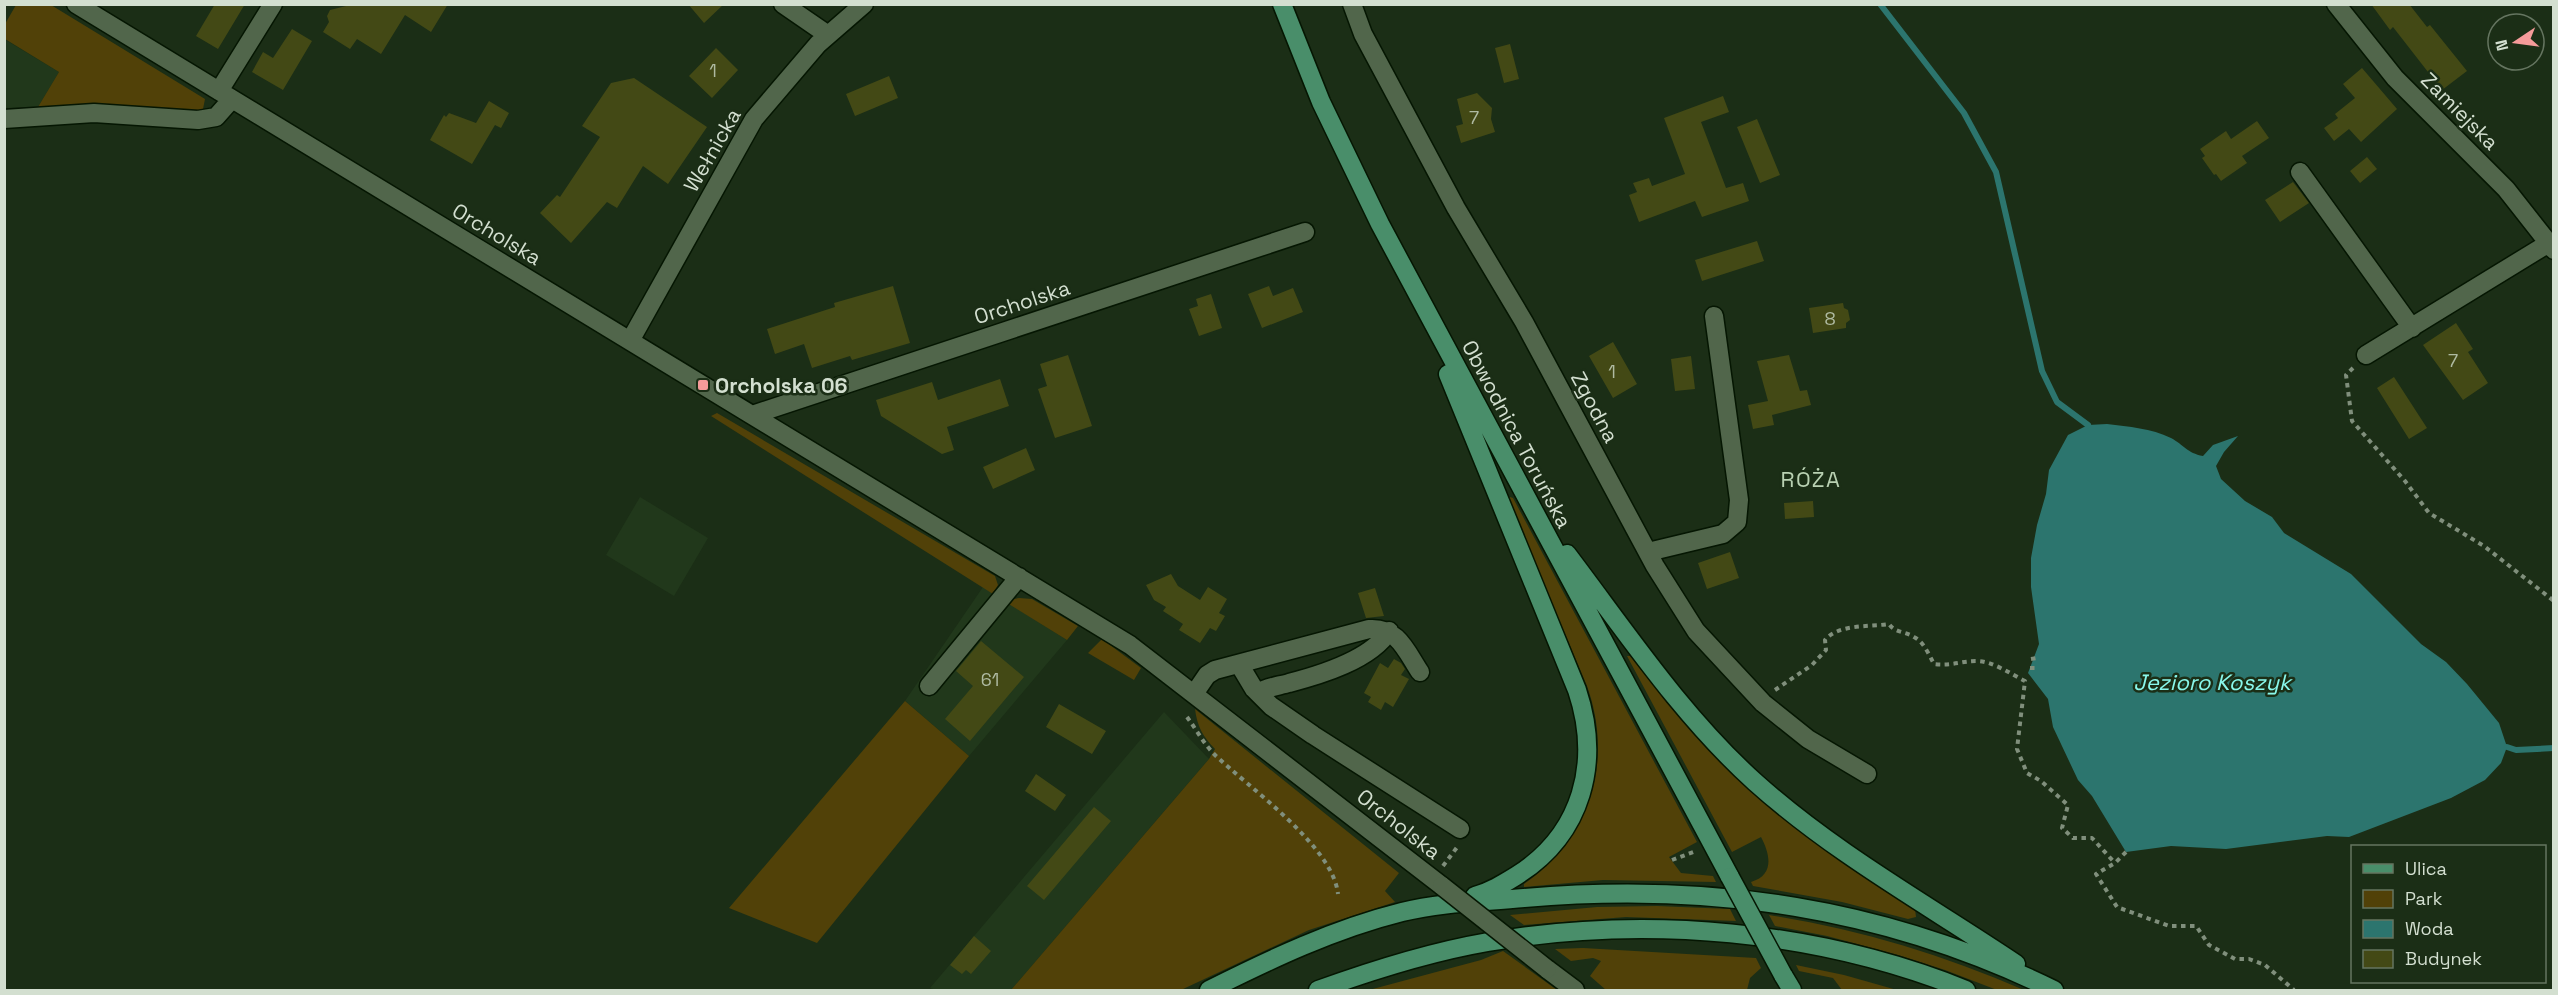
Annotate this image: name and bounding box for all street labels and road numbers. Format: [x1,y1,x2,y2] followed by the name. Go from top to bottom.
[2415,66,2505,156] street label: Zamiejska
[677,103,747,197] street label: Wełnicka
[447,197,547,271] street label: Orcholska
[971,274,1073,330] street label: Orcholska
[1456,335,1578,533] street label: Obwodnica Toruńska
[1565,367,1625,447] street label: Zgodna
[1352,783,1446,865] street label: Orcholska

